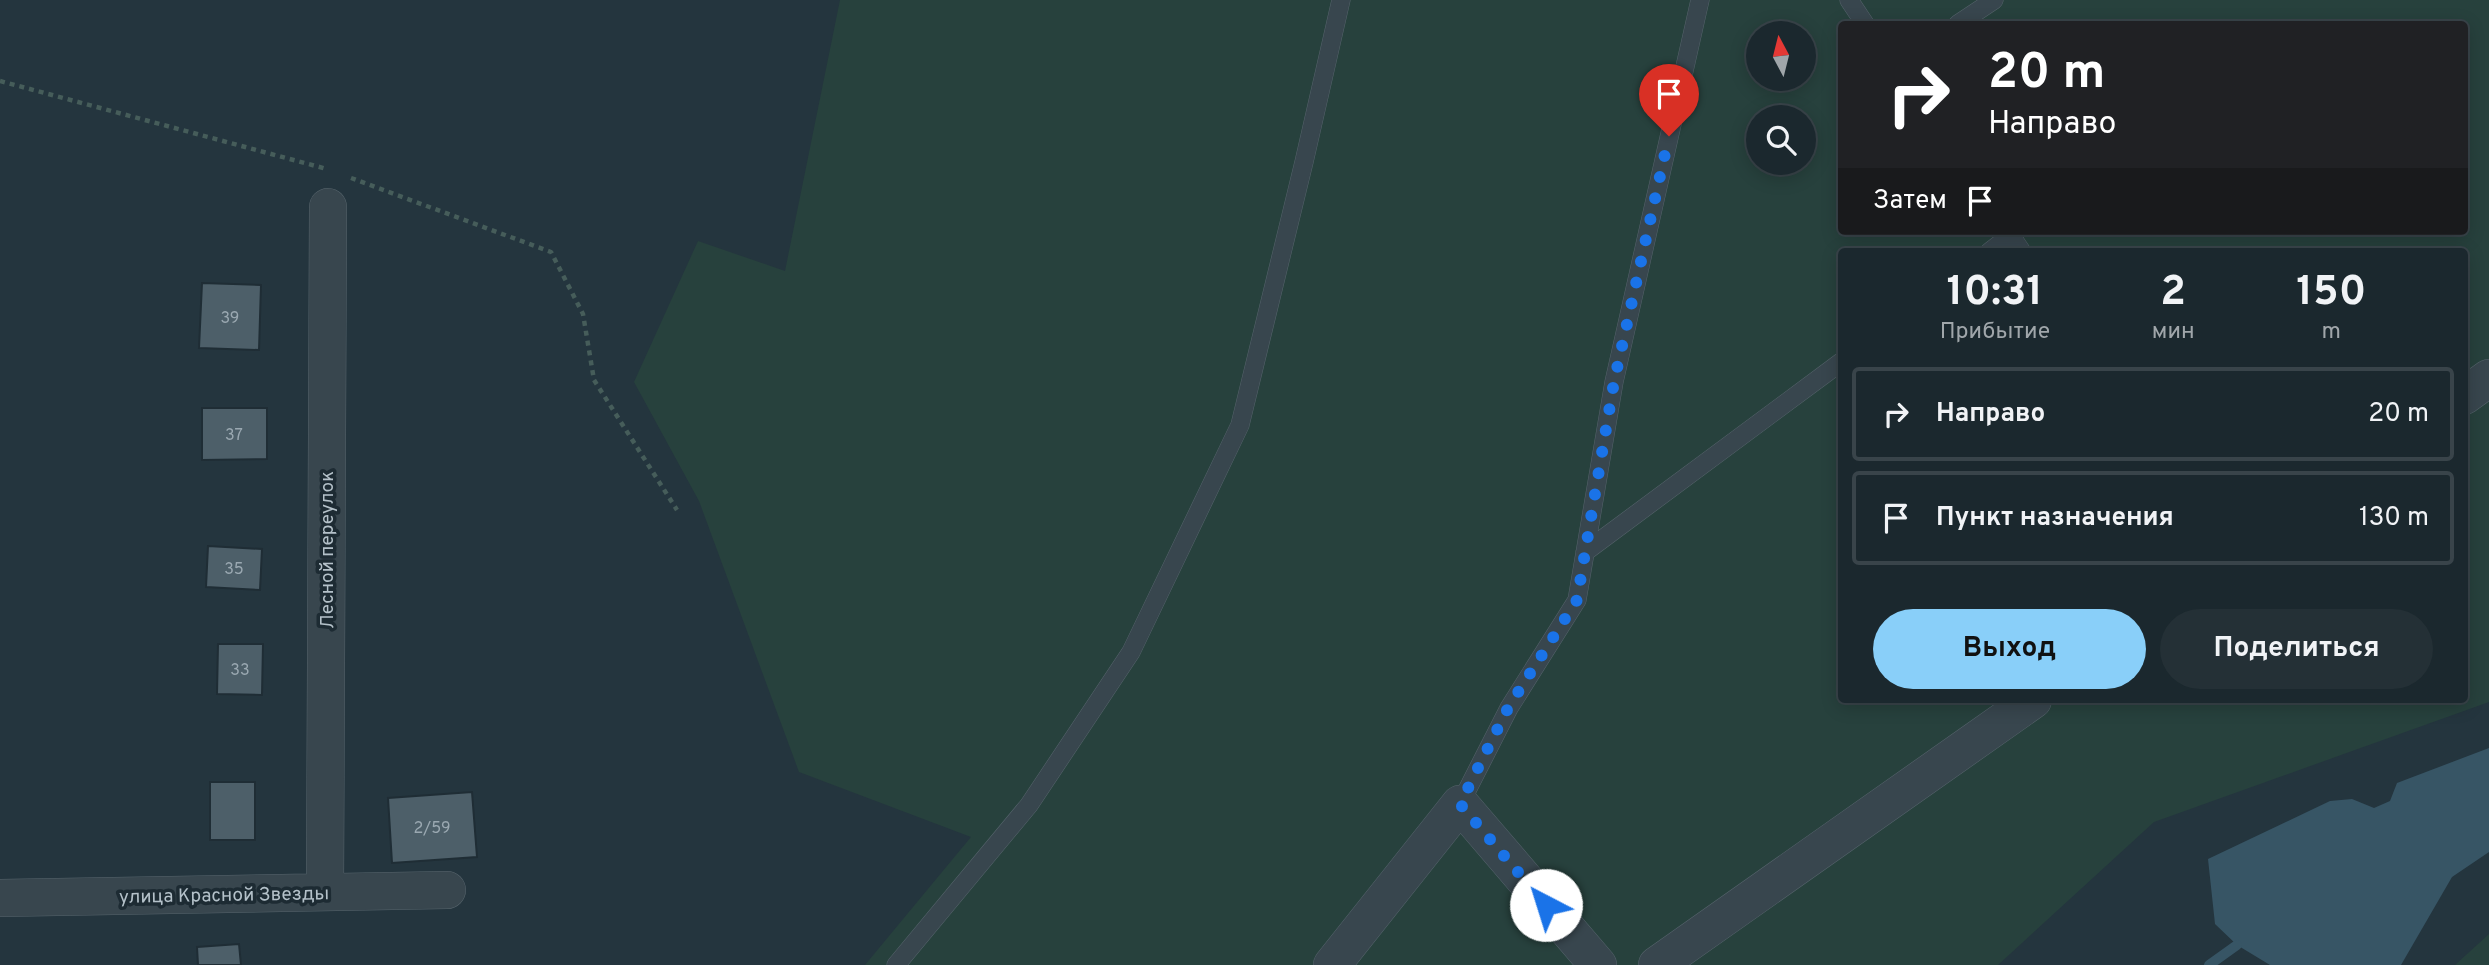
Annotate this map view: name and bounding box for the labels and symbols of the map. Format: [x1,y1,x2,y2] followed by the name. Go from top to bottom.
[1746,21,1816,91] north arrow
[1639,64,1699,136] pin
[221,309,239,329] house number: 39
[225,426,243,446] house number: 37
[316,471,340,629] street label: Лесной переулок
[224,560,244,580] house number: 35
[230,661,250,681] house number: 33
[414,819,450,839] house number: 2/59
[1509,868,1583,942] position arrow
[119,882,329,910] street label: улица Красной Звезды

